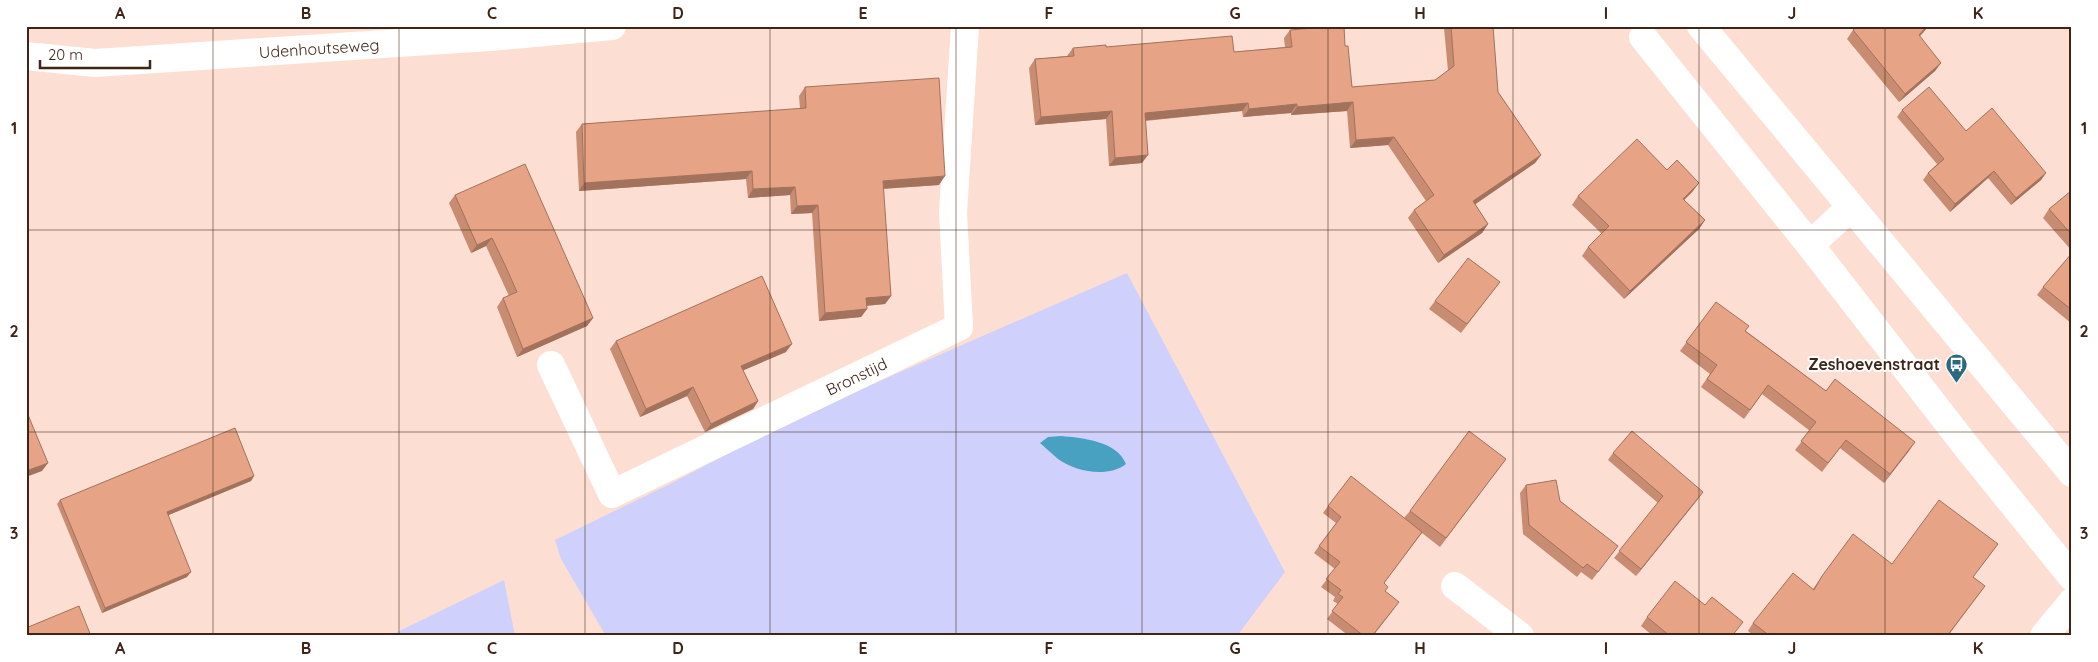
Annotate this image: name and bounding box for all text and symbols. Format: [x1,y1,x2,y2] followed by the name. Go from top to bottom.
[115,3,126,23] text: A
[301,3,311,23] text: B
[487,3,497,23] text: C
[672,3,684,23] text: D
[858,3,868,23] text: E
[1045,3,1054,23] text: F
[1229,3,1241,23] text: G
[1414,3,1426,23] text: H
[1604,3,1608,23] text: I
[1788,3,1796,23] text: J
[1973,3,1983,23] text: K
[258,34,380,62] street label: Udenhoutseweg
[40,38,150,70] scale bar
[48,45,83,64] text: 20 m
[11,118,17,138] text: 1
[2081,118,2087,138] text: 1
[9,321,19,341] text: 2
[2079,321,2089,341] text: 2
[1944,352,1968,383] bus stop icon: Zeshoevenstraat
[823,353,890,400] street label: Bronstijd
[1808,354,1940,374] place label: Zeshoevenstraat
[10,523,18,543] text: 3
[2080,523,2088,543] text: 3
[115,638,126,658] text: A
[301,638,311,658] text: B
[487,638,497,658] text: C
[672,638,684,658] text: D
[858,638,868,658] text: E
[1045,638,1054,658] text: F
[1229,638,1241,658] text: G
[1414,638,1426,658] text: H
[1604,638,1608,658] text: I
[1788,638,1796,658] text: J
[1973,638,1983,658] text: K

